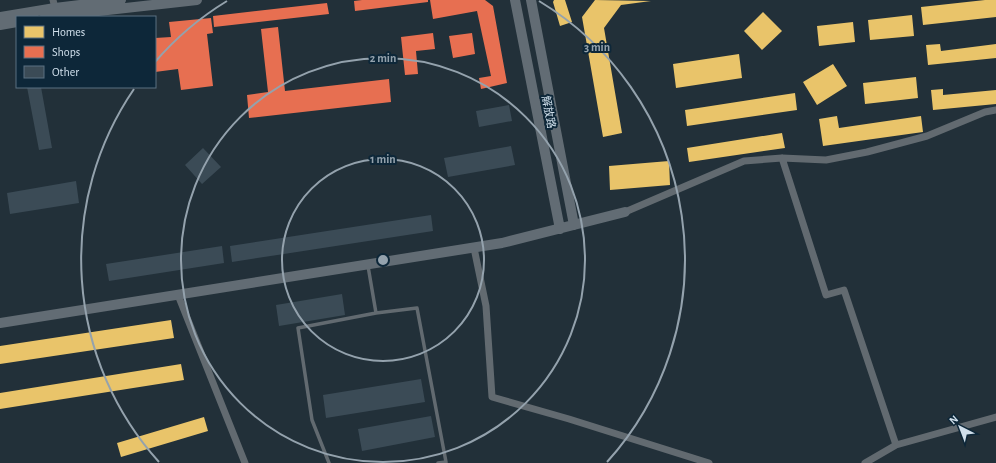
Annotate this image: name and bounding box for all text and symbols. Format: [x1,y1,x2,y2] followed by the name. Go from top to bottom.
[16,16,156,88] legend
[52,26,85,38] text: Homes
[584,41,610,53] text: 3 min
[52,46,80,58] text: Shops
[370,52,396,64] text: 2 min
[52,66,79,78] text: Other
[540,95,558,129] street label: 解放路
[370,153,396,165] text: 1 min
[376,253,390,267] centre of rings
[940,407,980,447] north arrow
[947,413,960,427] text: N

